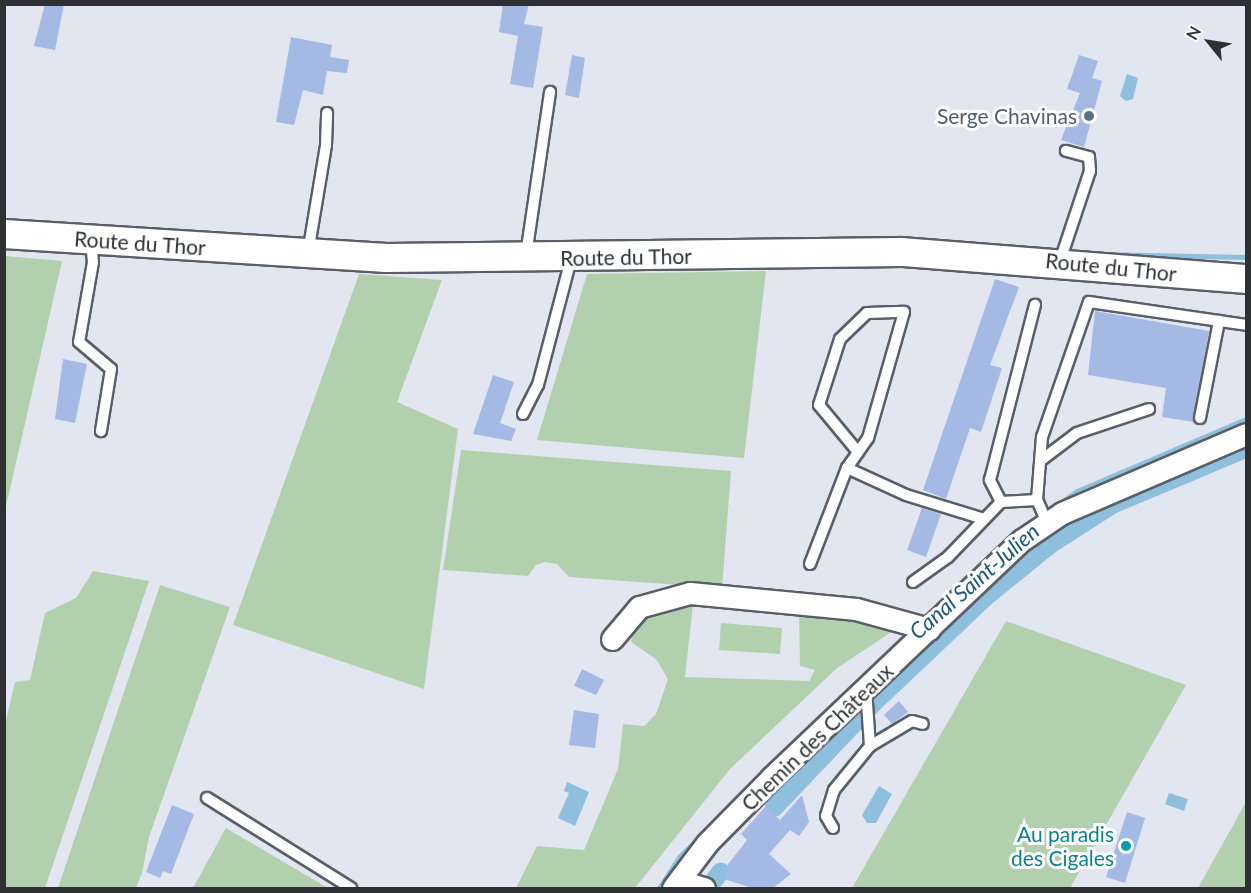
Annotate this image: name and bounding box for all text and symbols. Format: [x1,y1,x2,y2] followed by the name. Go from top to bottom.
[1179,12,1239,72] north arrow
[1182,23,1204,43] text: N
[937,103,1077,129] place label: Serge Chavinas
[1082,109,1096,123] marker: Serge Chavinas
[73,226,207,260] street label: Route du Thor
[560,243,692,271] street label: Route du Thor
[1044,248,1178,286] street label: Route du Thor
[904,517,1044,645] water label: Canal Saint-Julien
[736,658,898,816] street label: Chemin des Châteaux
[1011,821,1114,871] place label: Au paradis des Cigales
[1119,839,1133,853] marker: Au paradis des Cigales

